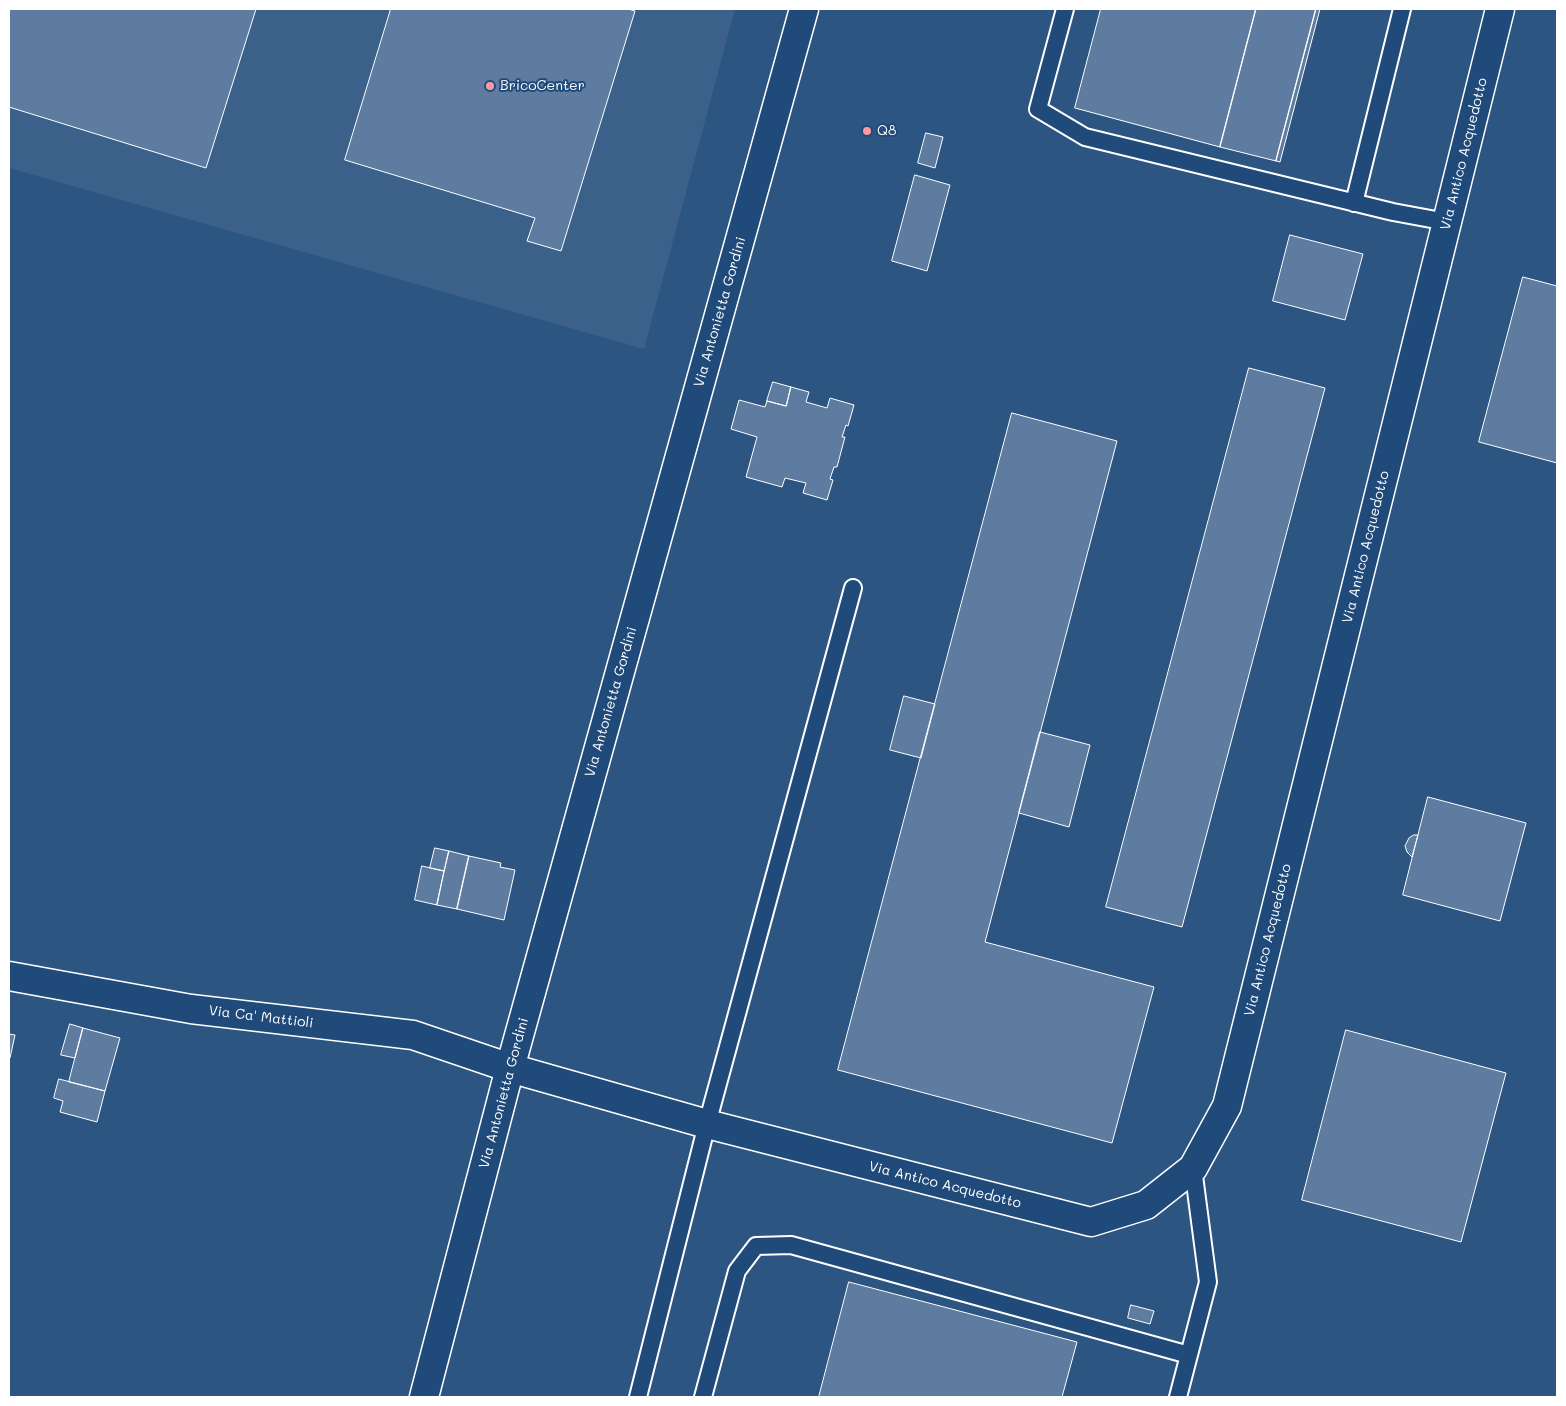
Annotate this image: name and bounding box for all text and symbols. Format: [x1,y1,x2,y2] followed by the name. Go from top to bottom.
[1437,76,1491,232] street label: Via Antico Acquedotto
[500,78,585,94] place label: BricoCenter
[484,80,496,92] marker: BricoCenter
[877,123,896,139] place label: Q8
[861,125,873,137] marker: Q8
[690,235,750,389] street label: Via Antonietta Gordini
[1339,469,1393,625] street label: Via Antico Acquedotto
[581,625,641,779] street label: Via Antonietta Gordini
[1241,862,1295,1018] street label: Via Antico Acquedotto
[208,1002,314,1032] street label: Via Ca' Mattioli
[476,1016,532,1170] street label: Via Antonietta Gordini
[867,1158,1023,1212] street label: Via Antico Acquedotto

